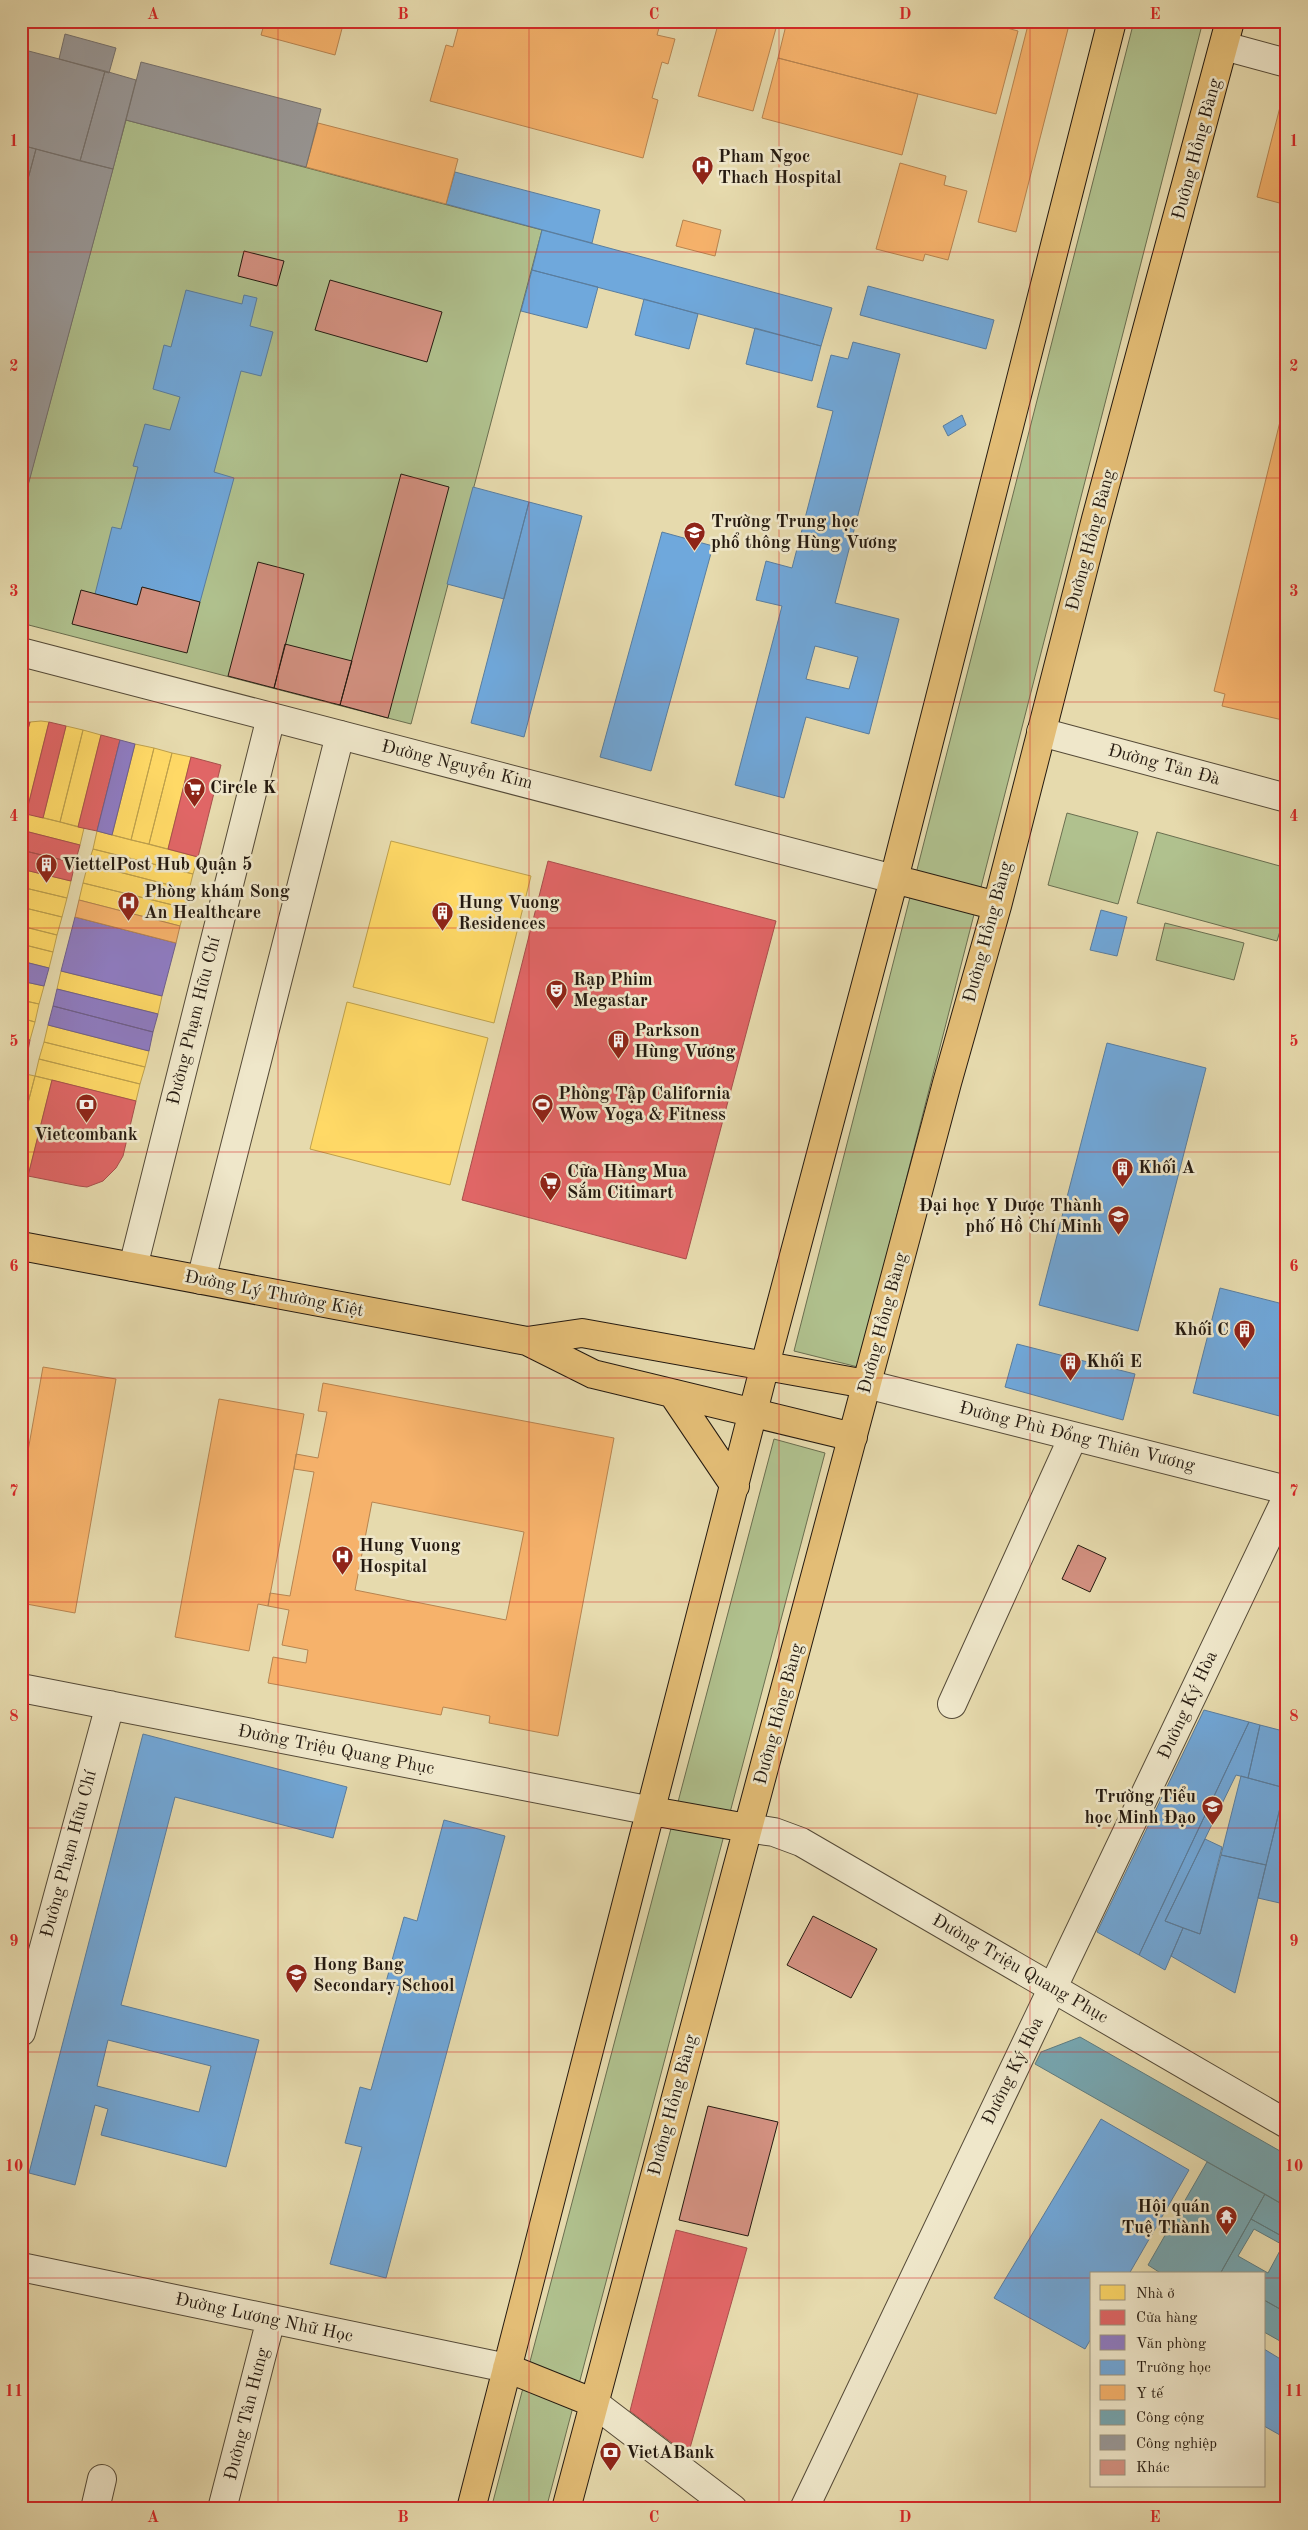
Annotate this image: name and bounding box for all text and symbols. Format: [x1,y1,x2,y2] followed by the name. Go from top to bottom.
[147,7,159,23] text: A
[397,7,409,23] text: B
[649,7,659,23] text: C
[899,7,911,23] text: D
[1149,7,1161,23] text: E
[1167,76,1225,221] street label: Đường Hồng Bàng
[9,134,19,150] text: 1
[1289,134,1299,150] text: 1
[718,148,842,187] place label: Pham Ngoc Thach Hospital
[690,155,714,186] hospital icon: Pham Ngoc Thach Hospital
[9,359,19,375] text: 2
[1289,359,1299,375] text: 2
[1061,467,1119,612] street label: Đường Hồng Bàng
[711,513,897,552] place label: Trường Trung học phổ thông Hùng Vương
[683,520,707,551] school or university icon: Trường Trung học phổ thông Hùng Vương
[9,584,19,600] text: 3
[1289,584,1299,600] text: 3
[380,736,535,792] street label: Đường Nguyễn Kim
[1106,741,1222,789] street label: Đường Tản Đà
[182,776,206,807] supermarket icon: Circle K
[210,779,277,797] place label: Circle K
[9,809,19,825] text: 4
[1289,809,1299,825] text: 4
[34,853,58,884] building icon: ViettelPost Hub Quận 5
[62,856,252,874] place label: ViettelPost Hub Quận 5
[958,859,1016,1004] street label: Đường Hồng Bàng
[144,883,290,922] place label: Phòng khám Song An Healthcare
[116,890,140,921] hospital icon: Phòng khám Song An Healthcare
[458,894,559,933] place label: Hung Vuong Residences
[430,901,454,932] building icon: Hung Vuong Residences
[164,935,224,1107] street label: Đường Phạm Hữu Chí
[573,971,653,1010] place label: Rạp Phim Megastar
[545,978,569,1009] theatre icon: Rạp Phim Megastar
[634,1022,735,1061] place label: Parkson Hùng Vương
[606,1029,630,1060] building icon: Parkson Hùng Vương
[9,1034,19,1050] text: 5
[1289,1034,1299,1050] text: 5
[558,1085,731,1124] place label: Phòng Tập California Wow Yoga & Fitness
[530,1092,554,1123] sports icon: Phòng Tập California Wow Yoga & Fitness
[74,1093,98,1124] bank icon: Vietcombank
[34,1126,138,1144] place label: Vietcombank
[1110,1156,1134,1187] building icon: Khối A
[1138,1158,1195,1177] place label: Khối A
[567,1163,687,1202] place label: Cửa Hàng Mua Sắm Citimart
[539,1170,563,1201] supermarket icon: Cửa Hàng Mua Sắm Citimart
[919,1197,1102,1236] place label: Đại học Y Dược Thành phố Hồ Chí Minh
[1106,1204,1130,1235] school or university icon: Đại học Y Dược Thành phố Hồ Chí Minh
[853,1250,911,1395] street label: Đường Hồng Bàng
[9,1259,19,1275] text: 6
[1289,1259,1299,1275] text: 6
[183,1268,365,1320] street label: Đường Lý Thường Kiệt
[1233,1318,1257,1349] building icon: Khối C
[1174,1320,1229,1339] place label: Khối C
[1058,1350,1082,1381] building icon: Khối E
[1086,1352,1142,1371] place label: Khối E
[957,1397,1198,1475] street label: Đường Phù Đổng Thiên Vương
[9,1484,19,1500] text: 7
[1289,1484,1299,1500] text: 7
[359,1537,460,1576] place label: Hung Vuong Hospital
[331,1544,355,1575] hospital icon: Hung Vuong Hospital
[749,1641,807,1786] street label: Đường Hồng Bàng
[1155,1648,1221,1762] street label: Đường Ký Hòa
[9,1709,19,1725] text: 8
[1289,1709,1299,1725] text: 8
[236,1722,436,1778] street label: Đường Triệu Quang Phục
[38,1768,100,1940] street label: Đường Phạm Hữu Chí
[1085,1786,1196,1827] place label: Trường Tiểu học Minh Đạo
[1200,1795,1224,1826] school or university icon: Trường Tiểu học Minh Đạo
[929,1911,1111,2027] street label: Đường Triệu Quang Phục
[9,1934,19,1950] text: 9
[1289,1934,1299,1950] text: 9
[313,1956,455,1995] place label: Hong Bang Secondary School
[285,1963,309,1994] school or university icon: Hong Bang Secondary School
[979,2014,1047,2128] street label: Đường Ký Hòa
[643,2032,701,2177] street label: Đường Hồng Bàng
[5,2159,23,2175] text: 10
[1285,2159,1303,2175] text: 10
[1121,2198,1210,2237] place label: Hội quán Tuệ Thành
[1214,2205,1238,2236] temple icon: Hội quán Tuệ Thành
[1090,2272,1266,2488] legend
[1136,2287,1175,2302] text: Nhà ở
[174,2290,355,2346] street label: Đường Lương Nhữ Học
[1136,2311,1197,2326] text: Cửa hàng
[1136,2337,1206,2352] text: Văn phòng
[222,2346,272,2482] street label: Đường Tân Hưng
[1136,2361,1211,2376] text: Trường học
[5,2384,23,2400] text: 11
[1285,2384,1303,2400] text: 11
[1136,2386,1164,2402] text: Y tế
[1136,2411,1204,2426] text: Công cộng
[1136,2437,1217,2452] text: Công nghiệp
[598,2441,622,2472] bank icon: VietABank
[626,2444,715,2462] place label: VietABank
[1136,2461,1170,2476] text: Khác
[147,2510,159,2526] text: A
[397,2510,409,2526] text: B
[649,2510,659,2526] text: C
[899,2510,911,2526] text: D
[1149,2510,1161,2526] text: E

